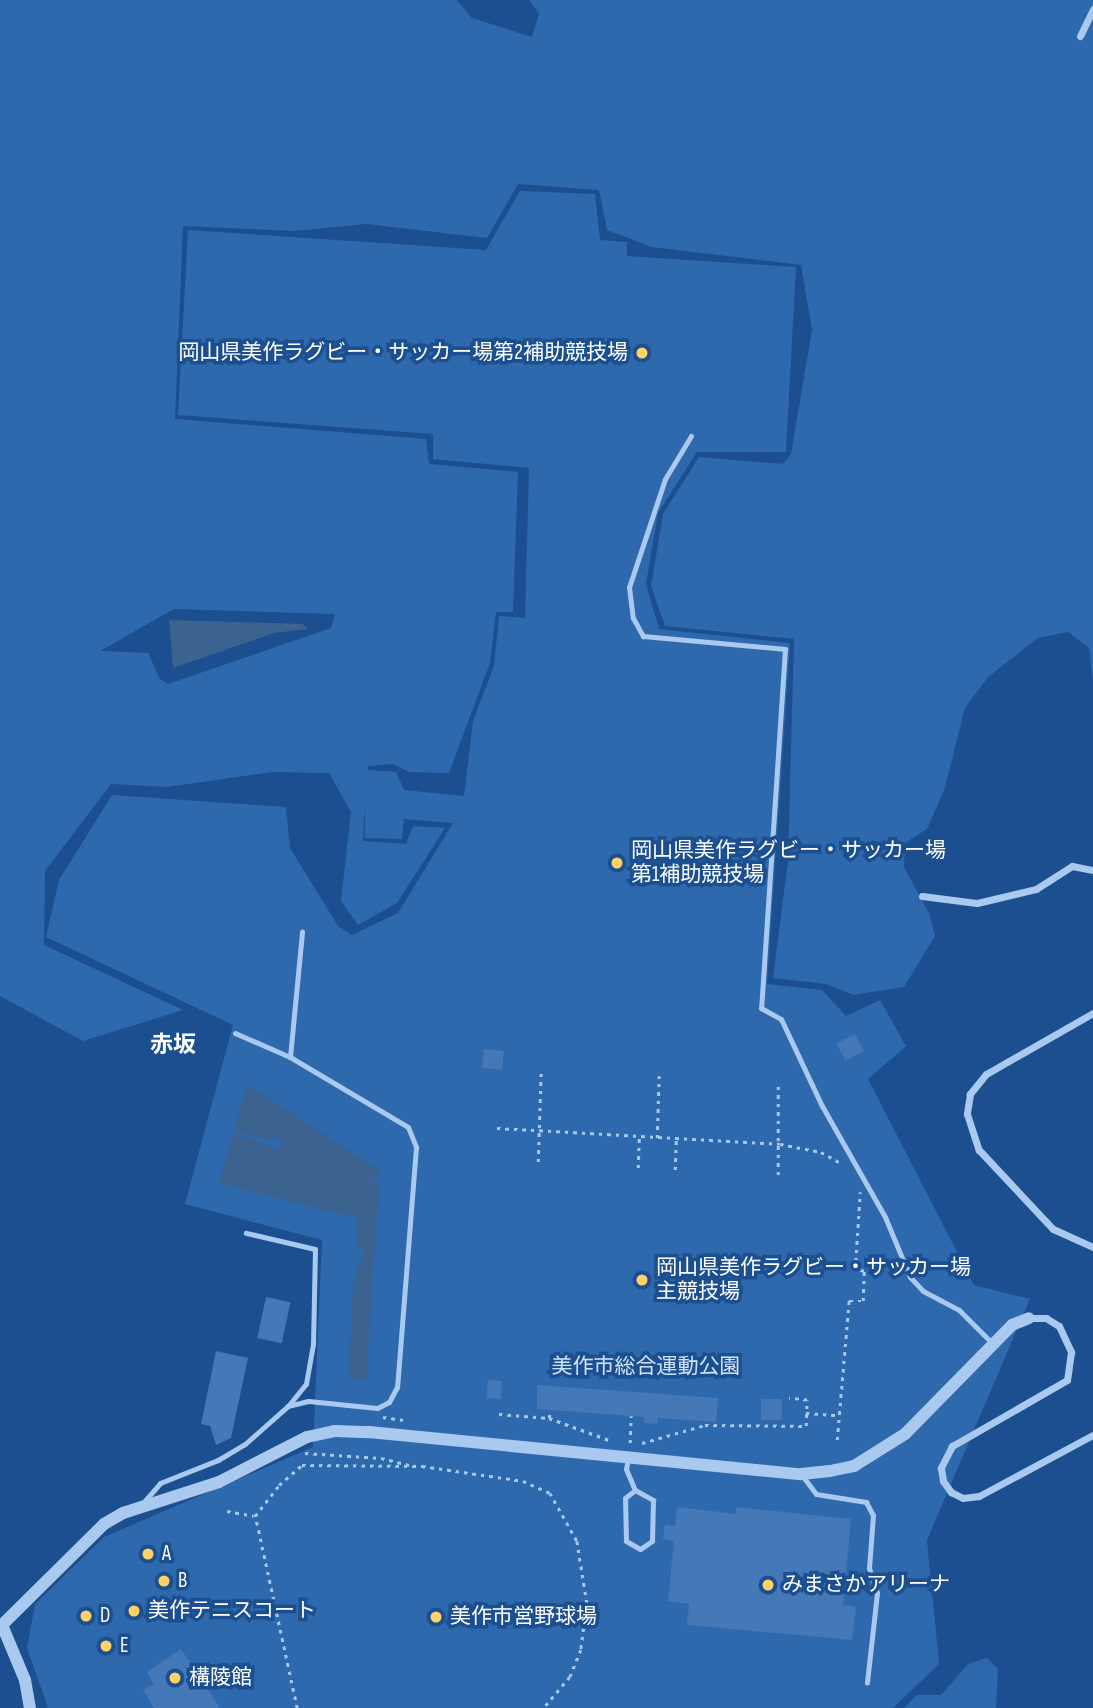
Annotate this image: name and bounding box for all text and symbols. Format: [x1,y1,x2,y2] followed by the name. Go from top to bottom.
[178,340,628,366] place label: 岡山県美作ラグビー・サッカー場第2補助競技場
[634,345,650,361] marker: 岡山県美作ラグビー・サッカー場第2補助競技場
[631,838,946,888] place label: 岡山県美作ラグビー・サッカー場 第1補助競技場
[609,855,625,871] marker: 岡山県美作ラグビー・サッカー場 第1補助競技場
[150,1031,196,1059] district label: 赤坂
[656,1255,971,1305] place label: 岡山県美作ラグビー・サッカー場 主競技場
[634,1272,650,1288] marker: 岡山県美作ラグビー・サッカー場 主競技場
[552,1354,740,1380] park label: 美作市総合運動公園
[162,1541,171,1567] place label: A
[140,1546,156,1562] marker: A
[178,1568,187,1594] place label: B
[782,1572,950,1598] place label: みまさかアリーナ
[156,1573,172,1589] marker: B
[760,1577,776,1593] marker: みまさかアリーナ
[148,1598,316,1624] place label: 美作テニスコート
[100,1603,110,1629] place label: D
[126,1603,142,1619] marker: 美作テニスコート
[450,1604,597,1630] place label: 美作市営野球場
[78,1608,94,1624] marker: D
[428,1609,444,1625] marker: 美作市営野球場
[120,1633,129,1659] place label: E
[98,1638,114,1654] marker: E
[189,1665,252,1691] place label: 構陵館
[167,1670,183,1686] marker: 構陵館

